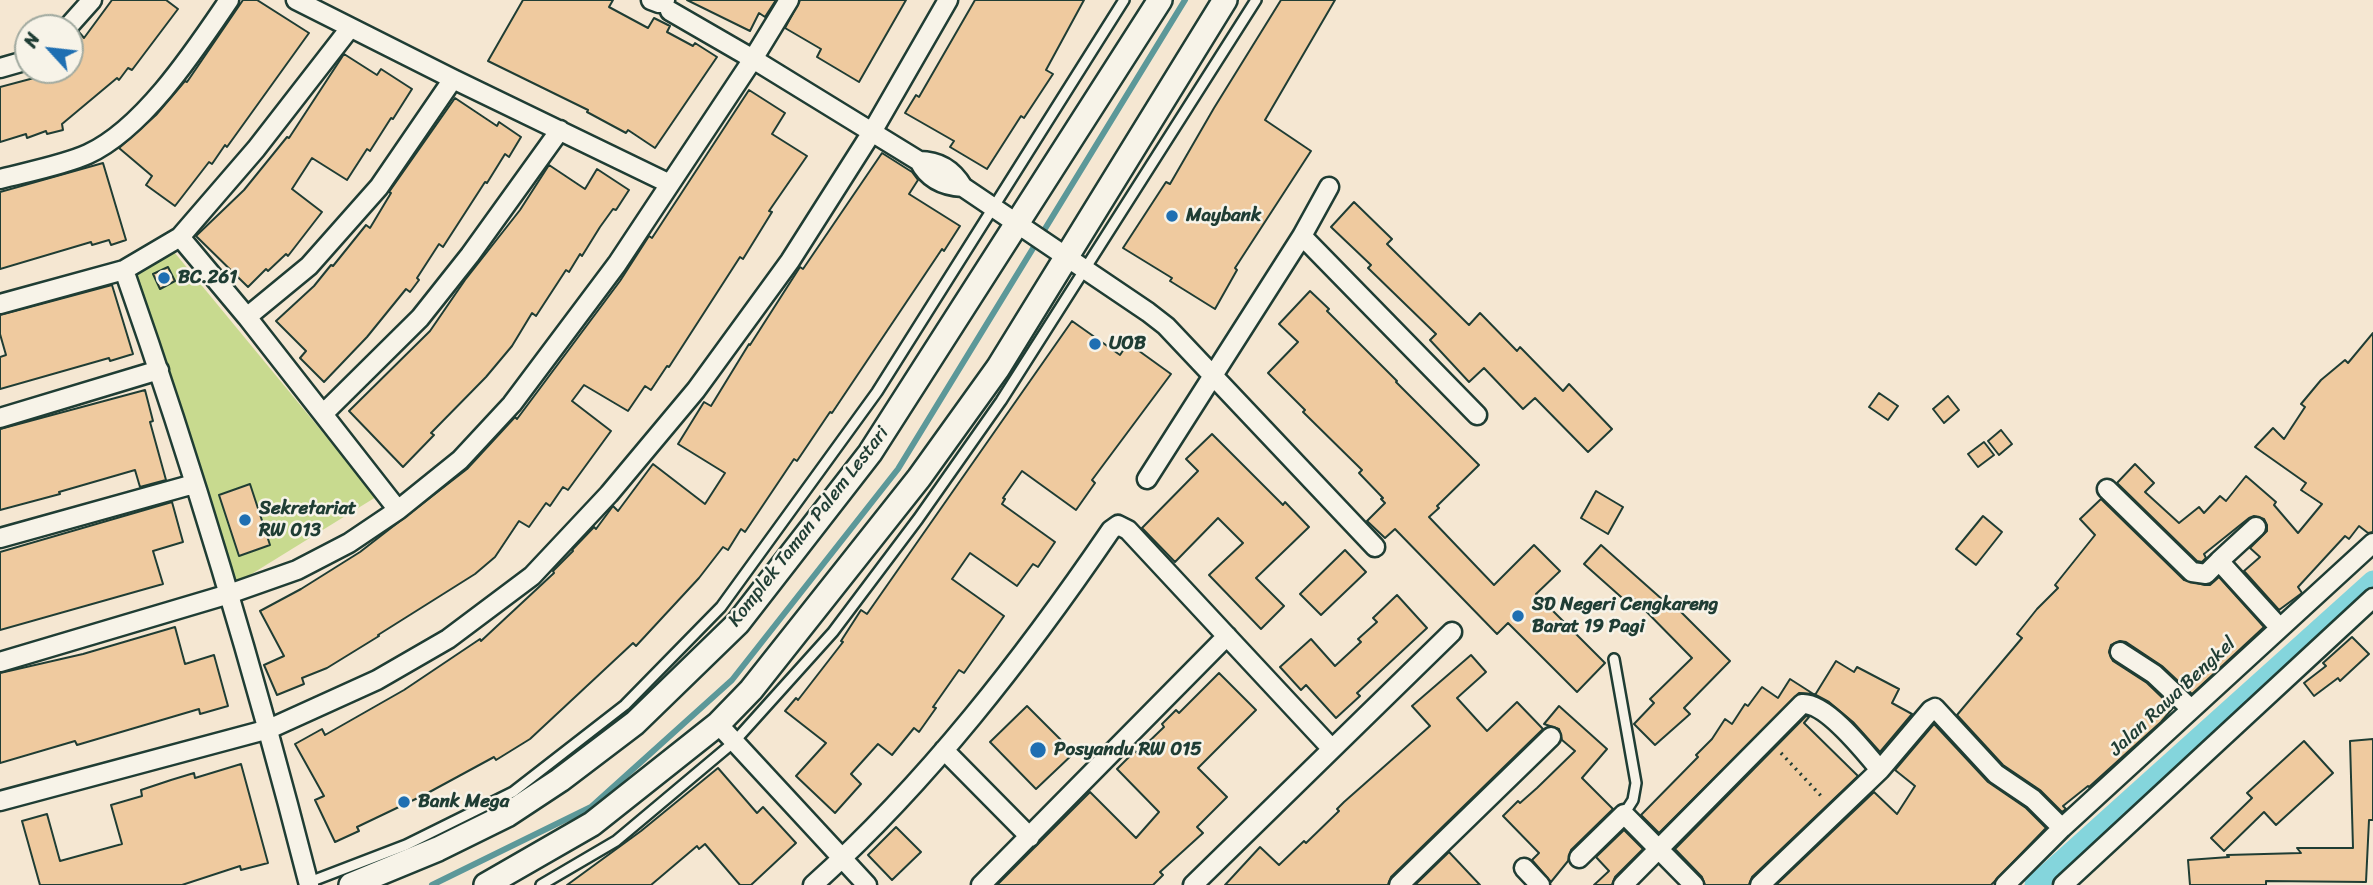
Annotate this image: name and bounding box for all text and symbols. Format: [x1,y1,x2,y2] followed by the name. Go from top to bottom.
[14,14,84,84] north arrow
[14,27,49,54] text: N
[1186,205,1261,227] place label: Maybank
[1164,208,1180,224] marker: Maybank
[178,267,237,289] place label: BC.261
[156,270,172,286] marker: BC.261
[1109,333,1146,355] place label: UOB
[1087,336,1103,352] marker: UOB
[724,422,894,632] street label: Komplek Taman Palem Lestari
[259,498,356,542] place label: Sekretariat RW 013
[237,512,253,528] marker: Sekretariat RW 013
[1532,594,1718,638] place label: SD Negeri Cengkareng Barat 19 Pagi
[1510,608,1526,624] marker: SD Negeri Cengkareng Barat 19 Pagi
[2105,633,2241,761] street label: Jalan Rawa Bengkel
[1054,739,1202,761] place label: Posyandu RW 015
[1028,740,1048,760] marker: Posyandu RW 015
[418,791,509,813] place label: Bank Mega
[396,794,412,810] marker: Bank Mega

